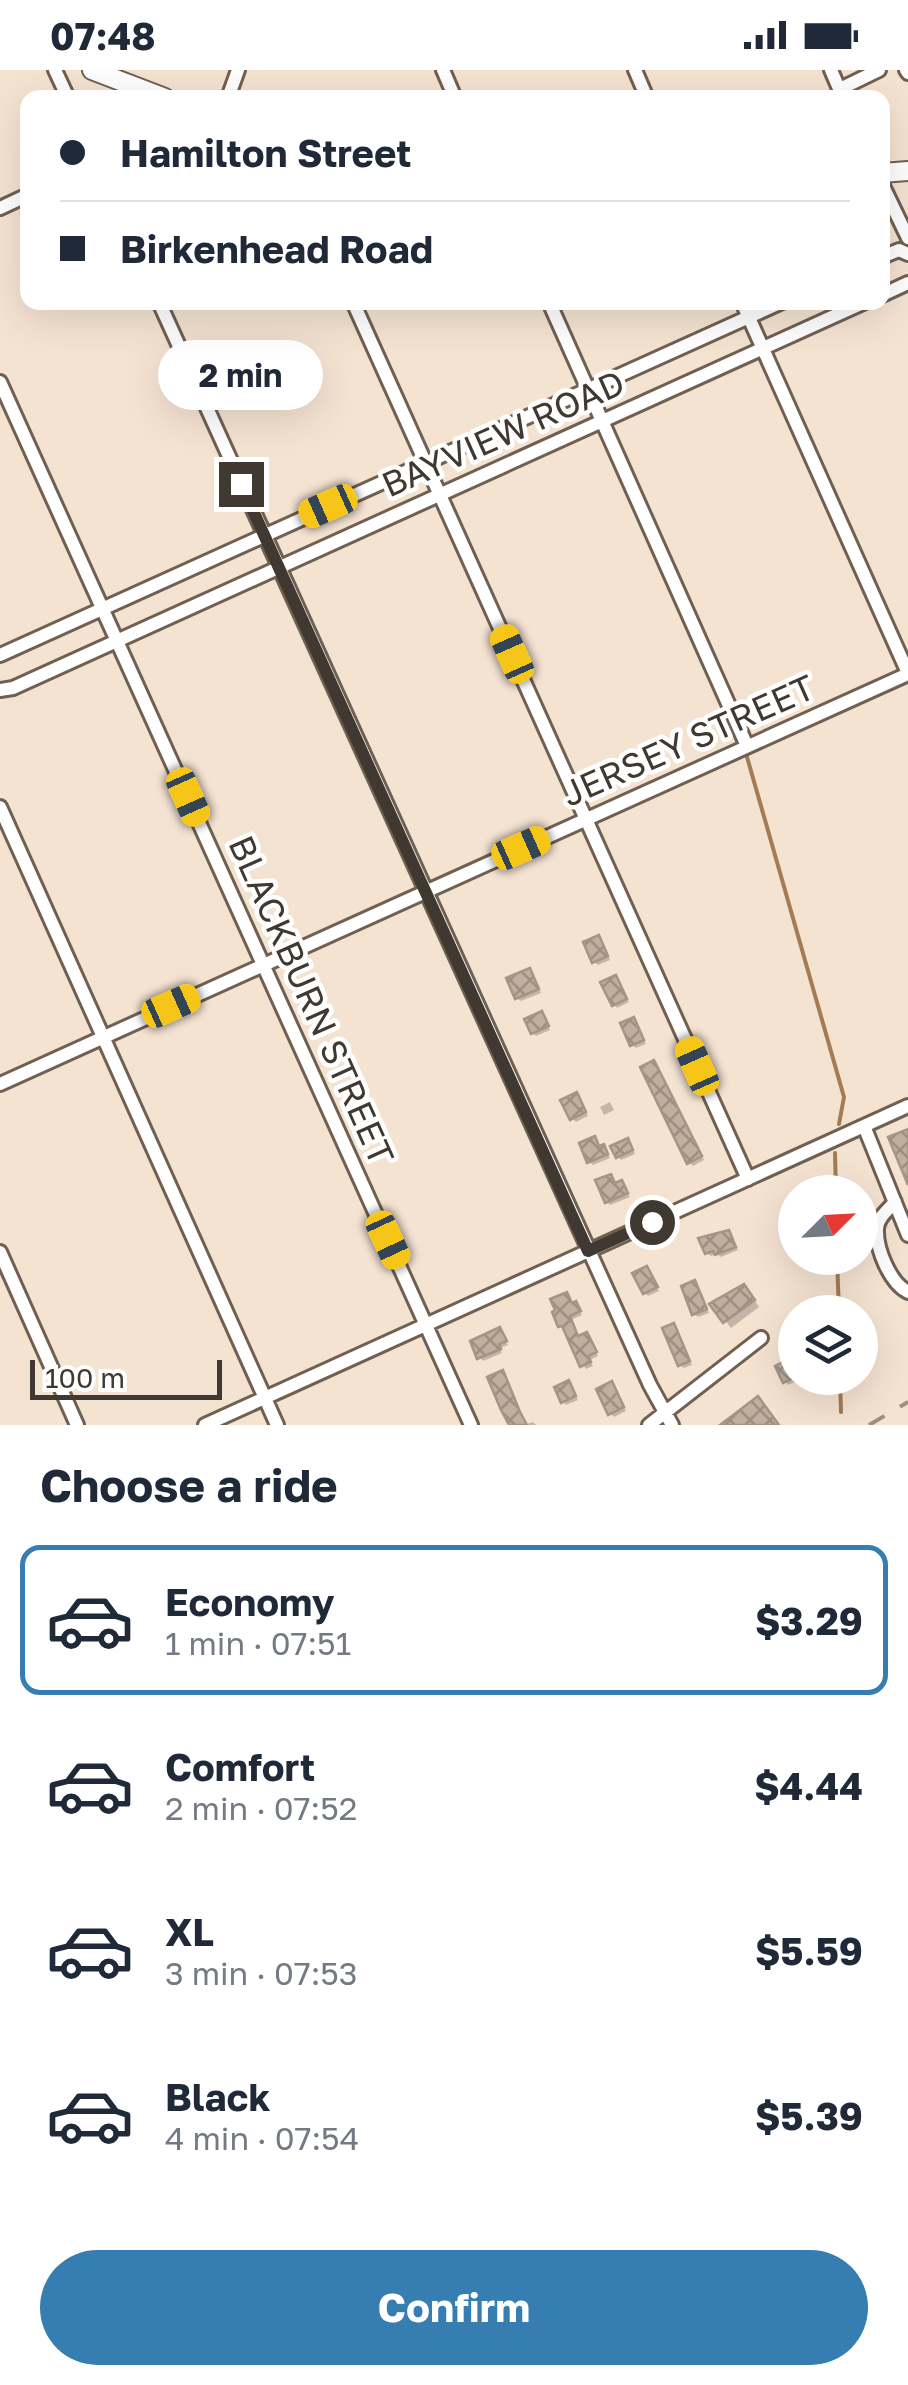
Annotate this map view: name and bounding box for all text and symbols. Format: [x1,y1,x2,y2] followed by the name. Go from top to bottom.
[50,13,156,58] text: 07:48
[120,130,411,175] text: Hamilton Street
[120,226,433,271] text: Birkenhead Road
[158,339,324,409] callout: 2 min
[199,356,282,394] text: 2 min
[375,361,631,505] street label: BAYVIEW ROAD
[219,462,264,507] route end
[294,480,362,532] car
[486,620,538,688] car
[555,665,821,815] street label: JERSEY STREET
[162,763,214,831] car
[487,822,555,874] car
[220,829,404,1171] street label: BLACKBURN STREET
[137,980,205,1032] car
[671,1032,723,1100] car
[778,1175,878,1275] north arrow
[778,1175,878,1395] map controls
[630,1200,675,1245] route start
[362,1206,414,1274] car
[778,1295,878,1395] button: layers
[30,1355,222,1400] scale bar
[45,1361,125,1394] text: 100 m
[40,1458,338,1512] text: Choose a ride
[45,1575,135,1665] icon: car
[165,1579,334,1624] text: Economy
[755,1598,863,1643] text: $3.29
[165,1624,351,1662] text: 1 min · 07:51
[45,1740,135,1830] icon: car
[165,1744,315,1789] text: Comfort
[754,1763,863,1808] text: $4.44
[165,1789,357,1827] text: 2 min · 07:52
[45,1905,135,1995] icon: car
[165,1909,214,1954] text: XL
[755,1928,863,1973] text: $5.59
[165,1954,358,1992] text: 3 min · 07:53
[45,2070,135,2160] icon: car
[165,2074,270,2119] text: Black
[755,2093,863,2138] text: $5.39
[165,2119,359,2157] text: 4 min · 07:54
[40,2250,868,2365] button: Confirm

